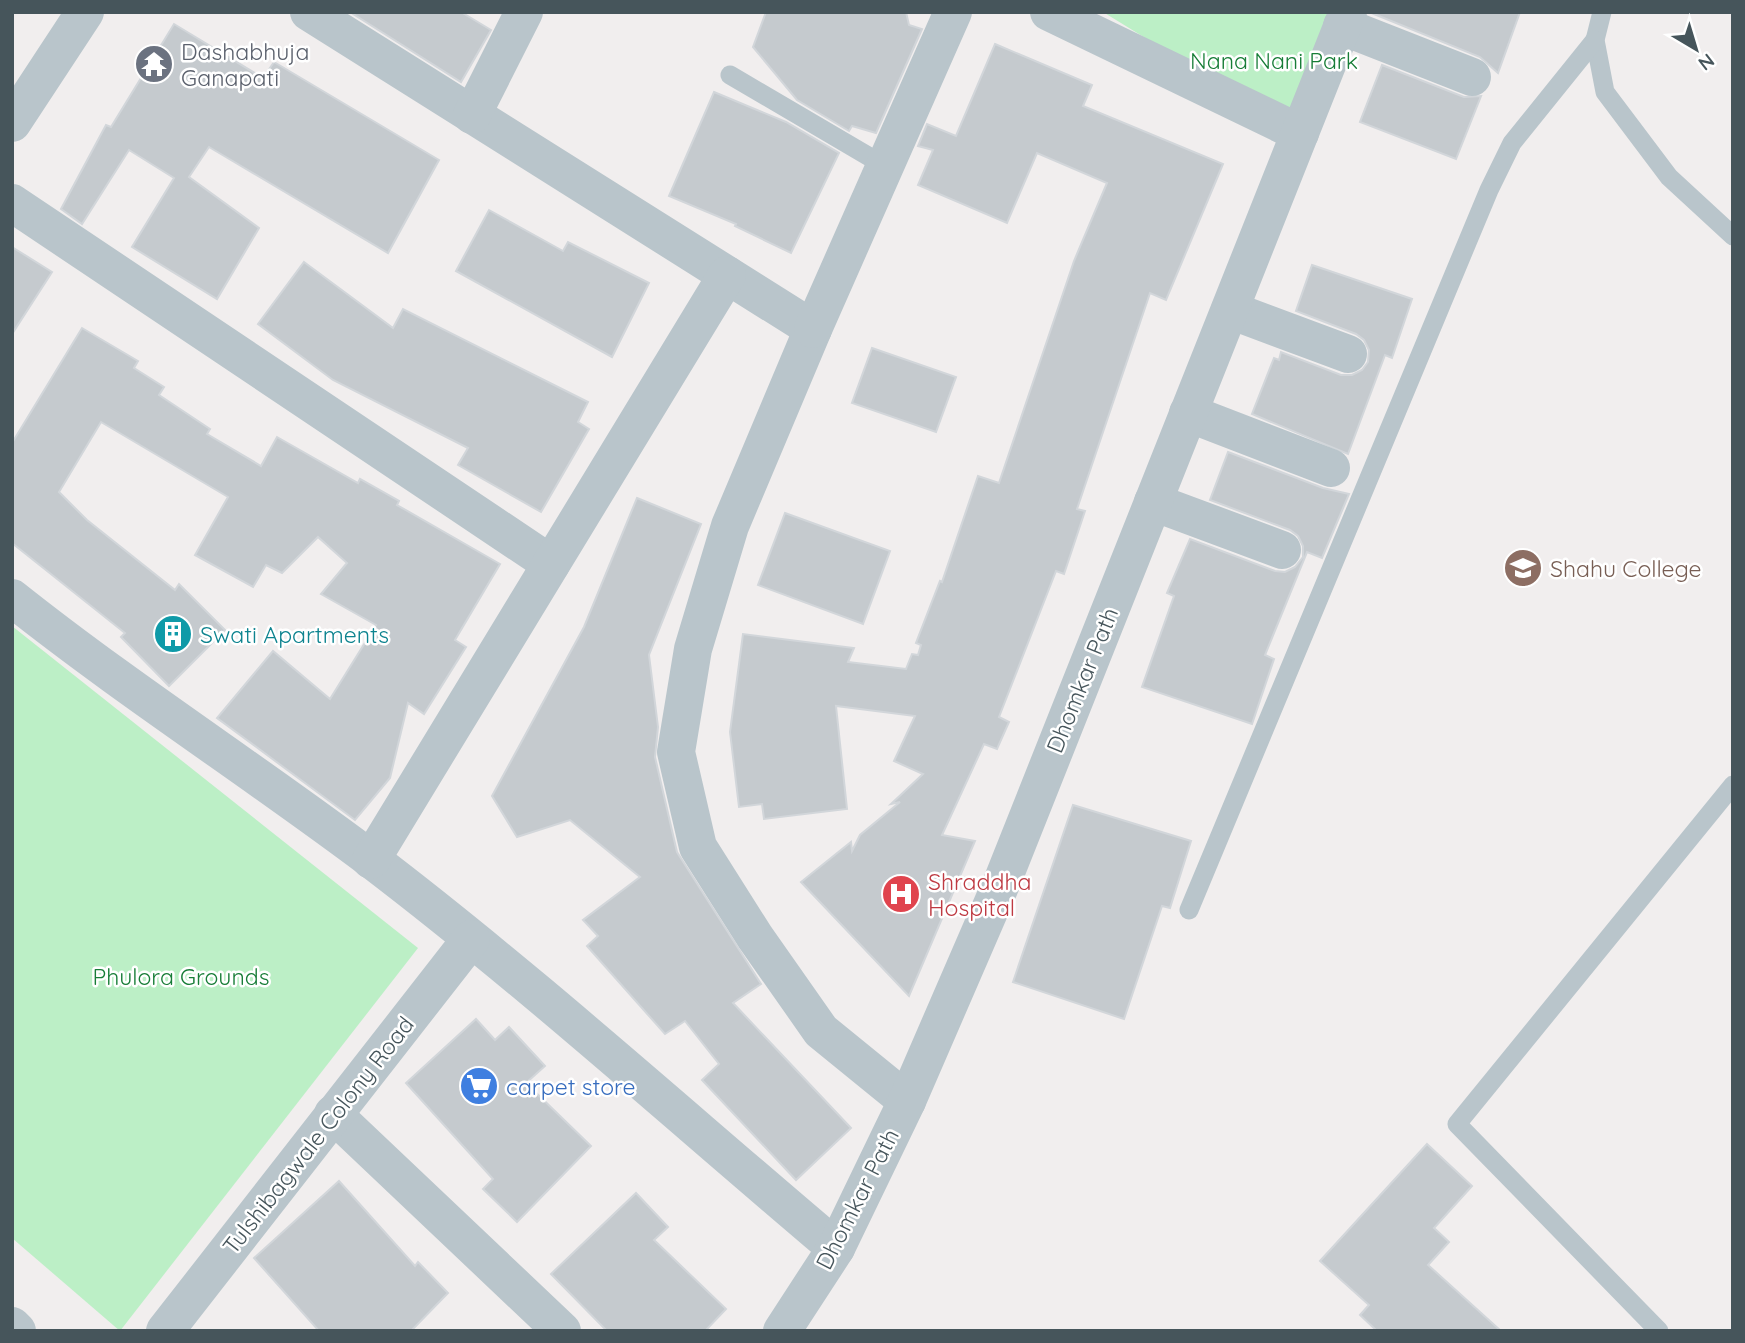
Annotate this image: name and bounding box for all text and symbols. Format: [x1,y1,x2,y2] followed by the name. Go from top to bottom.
[1661,14,1731,84] north arrow
[181,37,310,92] place label: Dashabhuja Ganapati
[133,43,175,85] temple icon: Dashabhuja Ganapati
[1190,46,1358,75] park label: Nana Nani Park
[1694,49,1719,76] text: N
[1502,547,1544,589] school or university icon: Shahu College
[1550,554,1701,583] place label: Shahu College
[1040,603,1124,757] street label: Dhomkar Path
[152,613,194,655] building icon: Swati Apartments
[200,620,389,649] place label: Swati Apartments
[928,867,1031,922] place label: Shraddha Hospital
[880,873,922,915] hospital icon: Shraddha Hospital
[93,962,269,991] park label: Phulora Grounds
[216,1010,420,1260] street label: Tulshibagwale Colony Road
[458,1065,500,1107] supermarket icon: carpet store
[506,1072,635,1101] place label: carpet store
[809,1124,905,1274] street label: Dhomkar Path

